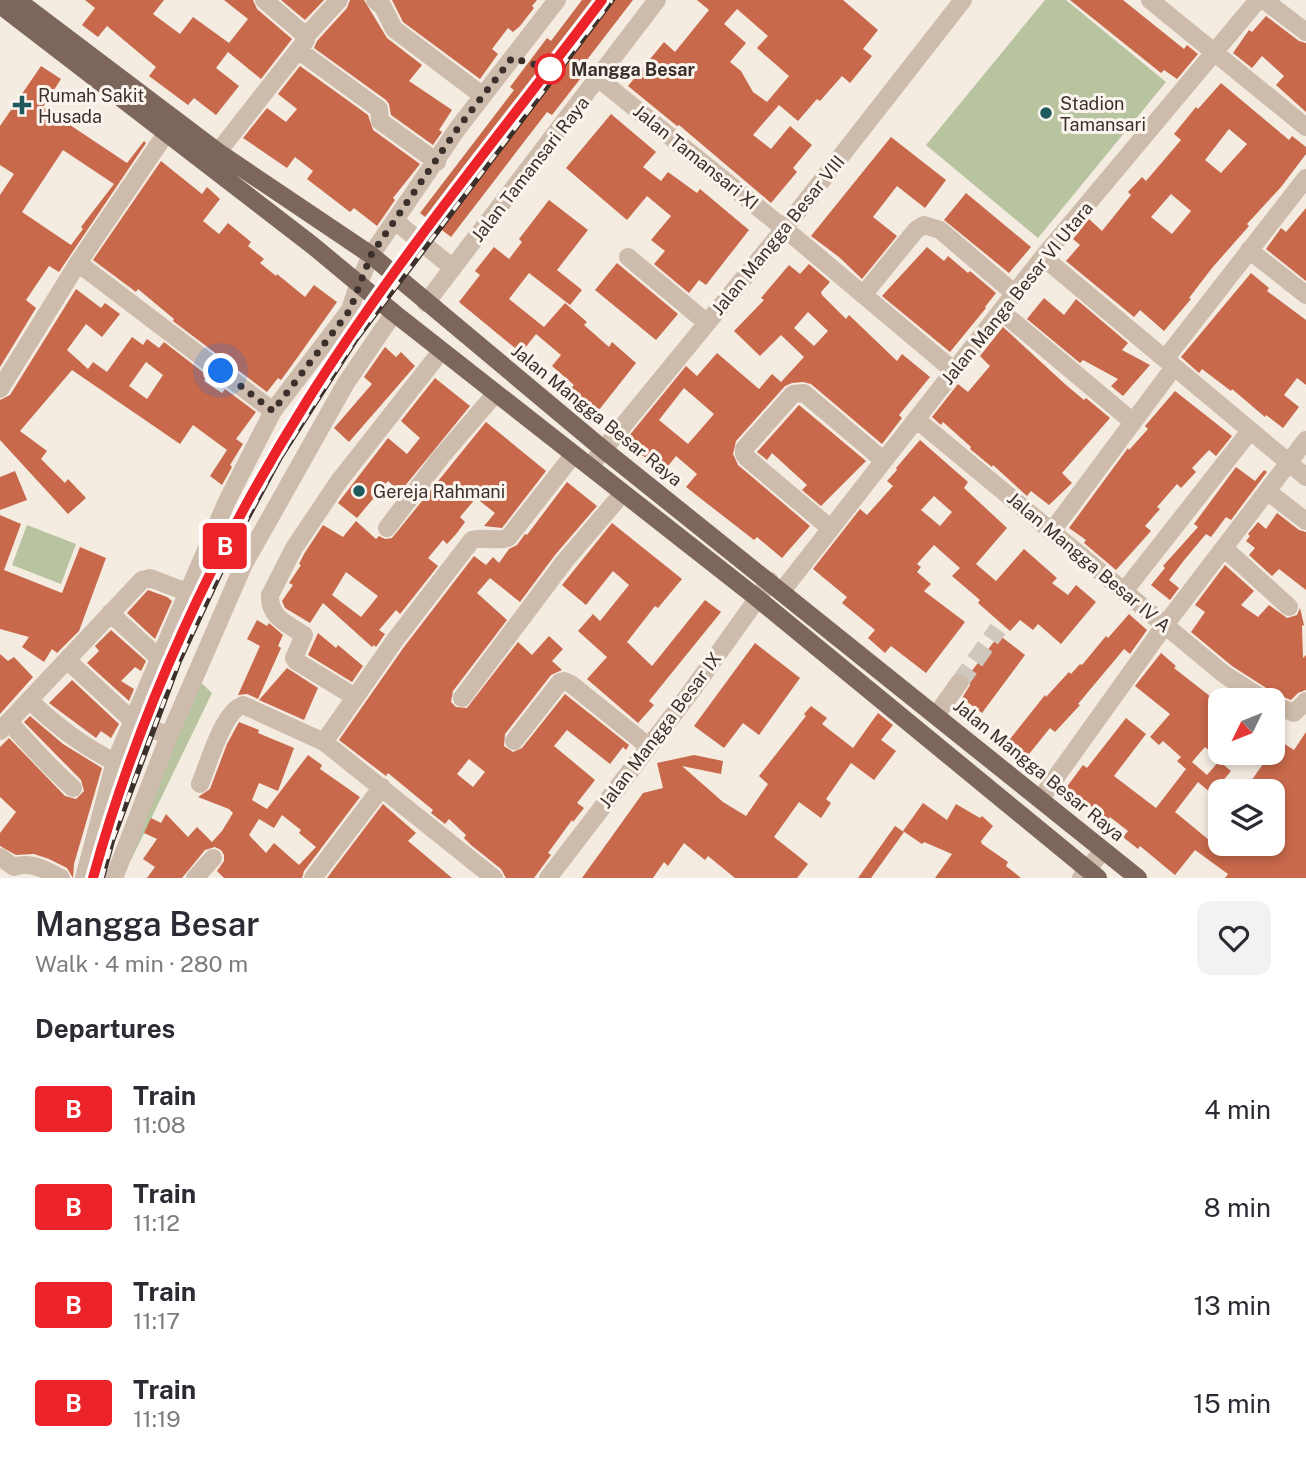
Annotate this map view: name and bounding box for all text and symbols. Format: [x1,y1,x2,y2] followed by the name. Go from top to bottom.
[535,54,565,84] marker: Mangga Besar
[571,59,695,80] place label: Mangga Besar
[38,85,144,127] place label: Rumah Sakit Husada
[467,92,593,246] street label: Jalan Tamansari Raya
[1060,93,1146,135] place label: Stadion Tamansari
[12,95,32,115] marker: Rumah Sakit Husada
[629,100,763,214] street label: Jalan Tamansari XI
[1038,105,1054,121] marker: Stadion Tamansari
[707,151,849,319] street label: Jalan Mangga Besar VIII
[937,197,1097,389] street label: Jalan Manga Besar VI Utara
[508,340,686,490] street label: Jalan Mangga Besar Raya
[203,353,238,388] your location
[373,481,505,502] place label: Gereja Rahmani
[351,483,367,499] marker: Gereja Rahmani
[1003,488,1175,637] street label: Jalan Mangga Besar IV A
[202,523,248,569] line badge: B
[217,532,233,560] text: B
[595,648,725,812] street label: Jalan Mangga Besar IX
[1208,688,1284,765] north arrow
[1208,688,1285,856] map controls
[950,695,1128,845] street label: Jalan Mangga Besar Raya
[1208,779,1285,856] button: layers
[1197,901,1271,975] button: heart
[35,905,260,943] text: Mangga Besar
[35,950,248,977] text: Walk · 4 min · 280 m
[35,1013,175,1044] text: Departures
[133,1080,196,1111] text: Train
[1204,1094,1271,1125] text: 4 min
[65,1095,82,1123] text: B
[133,1111,186,1138] text: 11:08
[133,1178,196,1209] text: Train
[1204,1192,1271,1223] text: 8 min
[65,1193,82,1221] text: B
[133,1209,180,1236] text: 11:12
[133,1276,196,1307] text: Train
[1194,1290,1271,1321] text: 13 min
[65,1291,82,1319] text: B
[133,1307,180,1334] text: 11:17
[133,1374,196,1405] text: Train
[1193,1388,1271,1419] text: 15 min
[65,1389,82,1417] text: B
[133,1405,181,1432] text: 11:19

